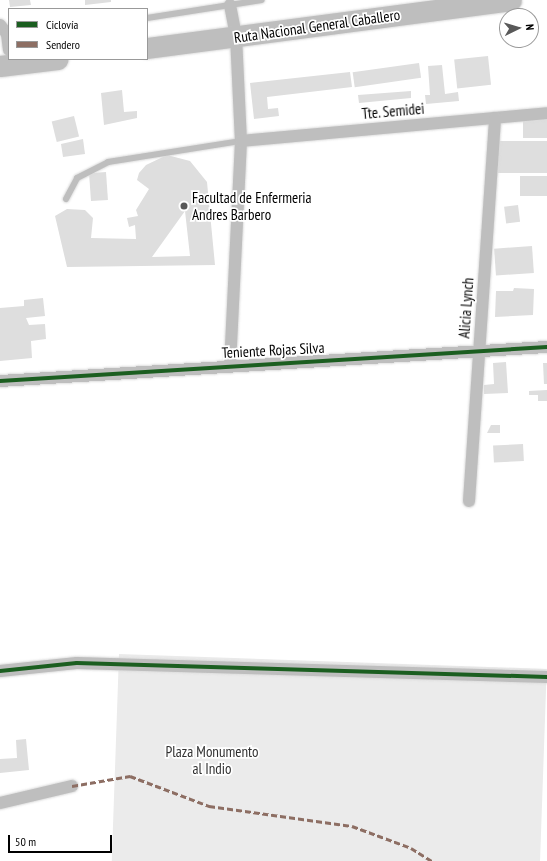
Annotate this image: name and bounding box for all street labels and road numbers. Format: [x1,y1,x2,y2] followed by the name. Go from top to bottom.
[233,5,401,47] street label: Ruta Nacional General Caballero
[361,99,425,123] street label: Tte. Semidei
[455,277,477,339] street label: Alicia Lynch
[221,338,325,362] street label: Teniente Rojas Silva

